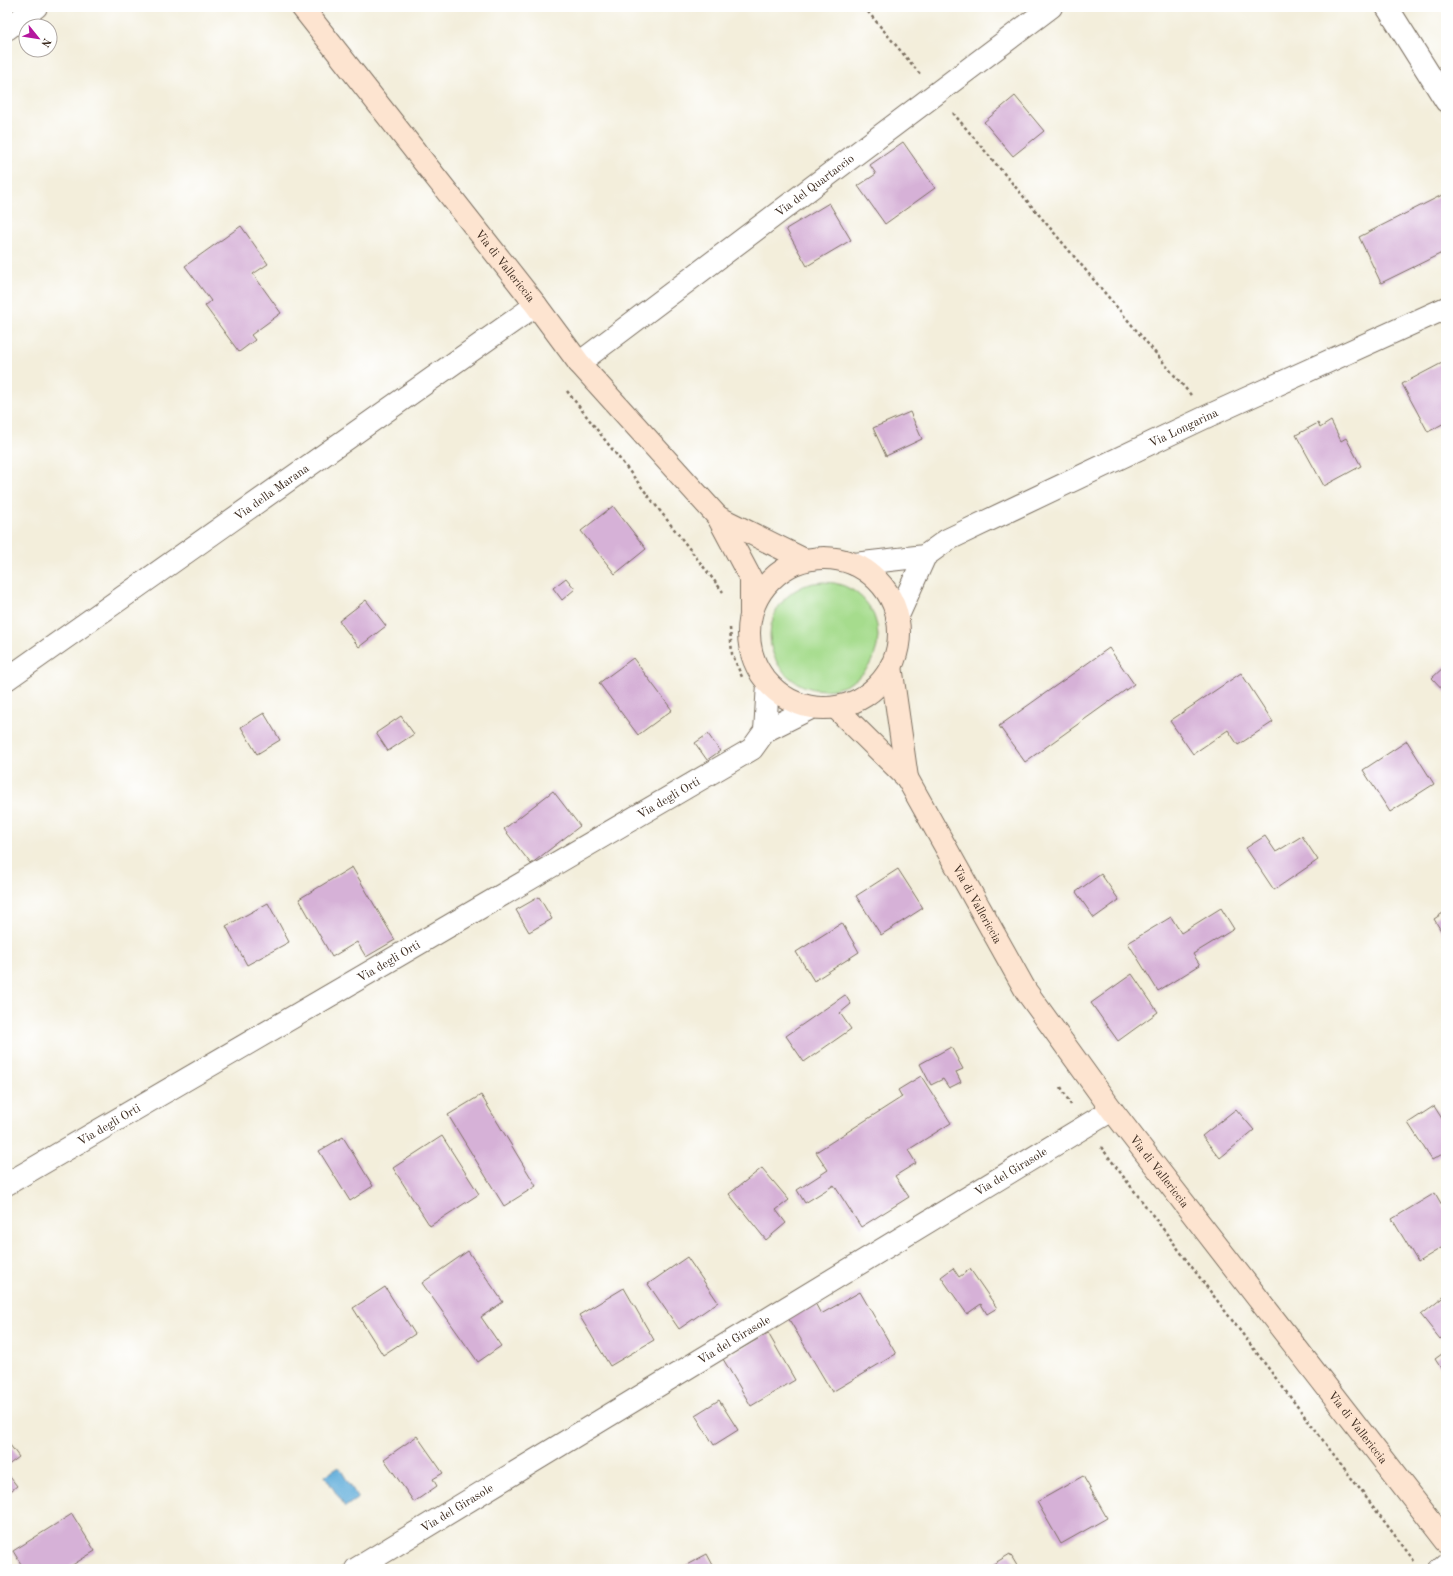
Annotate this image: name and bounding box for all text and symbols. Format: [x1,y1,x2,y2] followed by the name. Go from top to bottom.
[18,18,58,58] north arrow
[38,36,52,49] text: N
[773,153,857,220] street label: Via del Quartaccio
[472,228,536,305] street label: Via di Vallericcia
[1148,407,1220,450] street label: Via Longarina
[233,462,312,523] street label: Via della Marana
[636,776,702,822] street label: Via degli Orti
[950,863,1003,946] street label: Via di Vallericcia
[356,939,423,985] street label: Via degli Orti
[76,1102,143,1148] street label: Via degli Orti
[1127,1133,1191,1210] street label: Via di Vallericcia
[973,1146,1050,1199] street label: Via del Girasole
[696,1314,773,1367] street label: Via del Girasole
[1325,1389,1389,1467] street label: Via di Vallericcia
[419,1482,496,1535] street label: Via del Girasole

